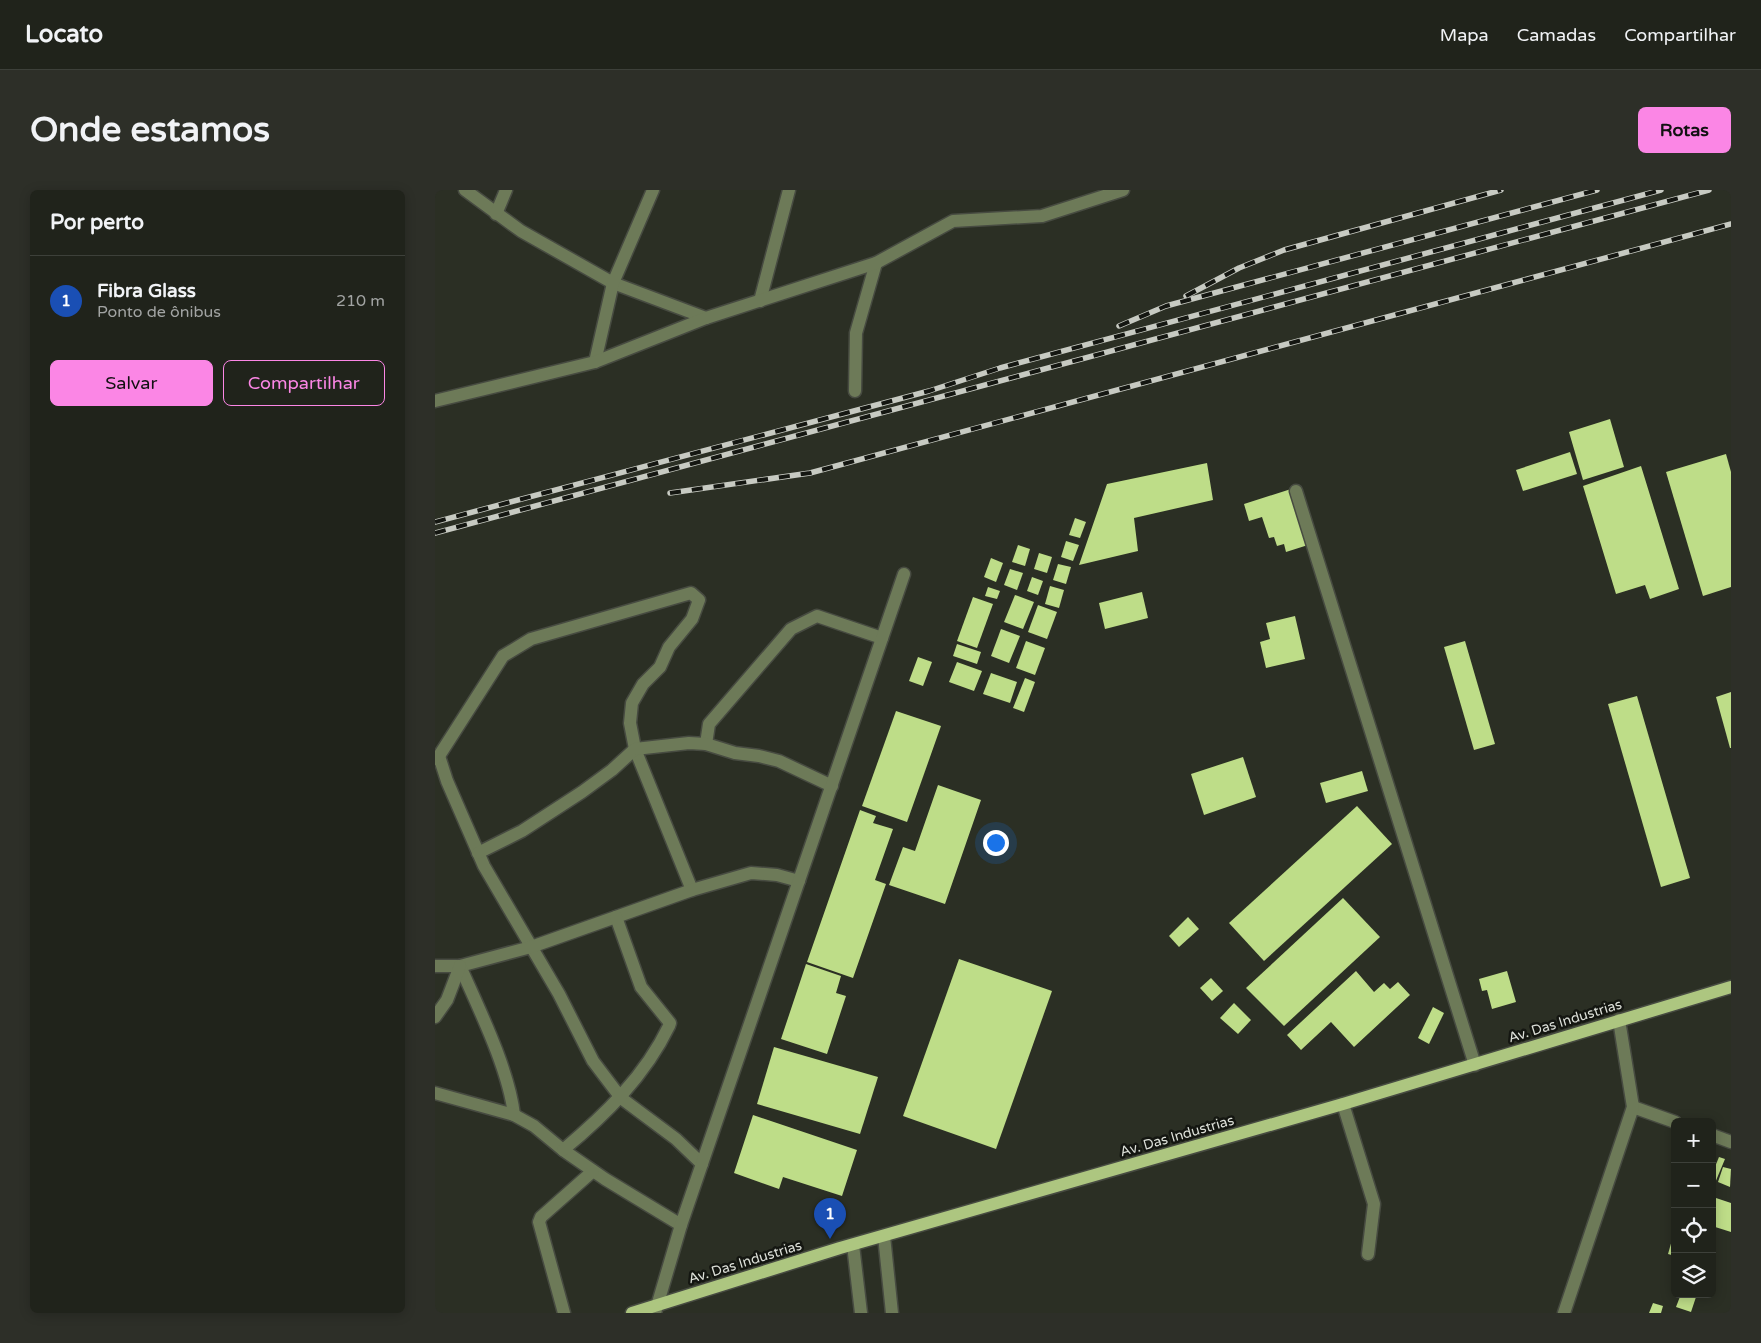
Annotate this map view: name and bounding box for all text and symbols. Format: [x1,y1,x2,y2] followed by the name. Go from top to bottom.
[25,20,103,49] text: Locato
[1440,24,1489,46] text: Mapa
[1517,24,1596,46] text: Camadas
[1624,24,1736,46] text: Compartilhar
[1638,107,1731,153] button: Rotas
[30,109,270,151] text: Onde estamos
[50,210,144,235] text: Por perto
[97,280,196,302] text: Fibra Glass
[61,291,71,311] text: 1
[336,291,385,311] text: 210 m
[97,302,221,322] text: Ponto de ônibus
[50,360,213,406] button: Salvar
[223,360,385,406] button: Compartilhar
[983,830,1009,856] your location
[1506,996,1624,1046] street label: Av. Das Industrias
[1118,1112,1236,1160] street label: Av. Das Industrias
[1671,1118,1716,1298] map controls
[1671,1118,1716,1163] button: +
[1671,1163,1716,1208] button: −
[814,1198,846,1239] pin: 1
[1671,1208,1716,1253] button: locate
[686,1237,804,1287] street label: Av. Das Industrias
[1671,1253,1716,1298] button: layers

